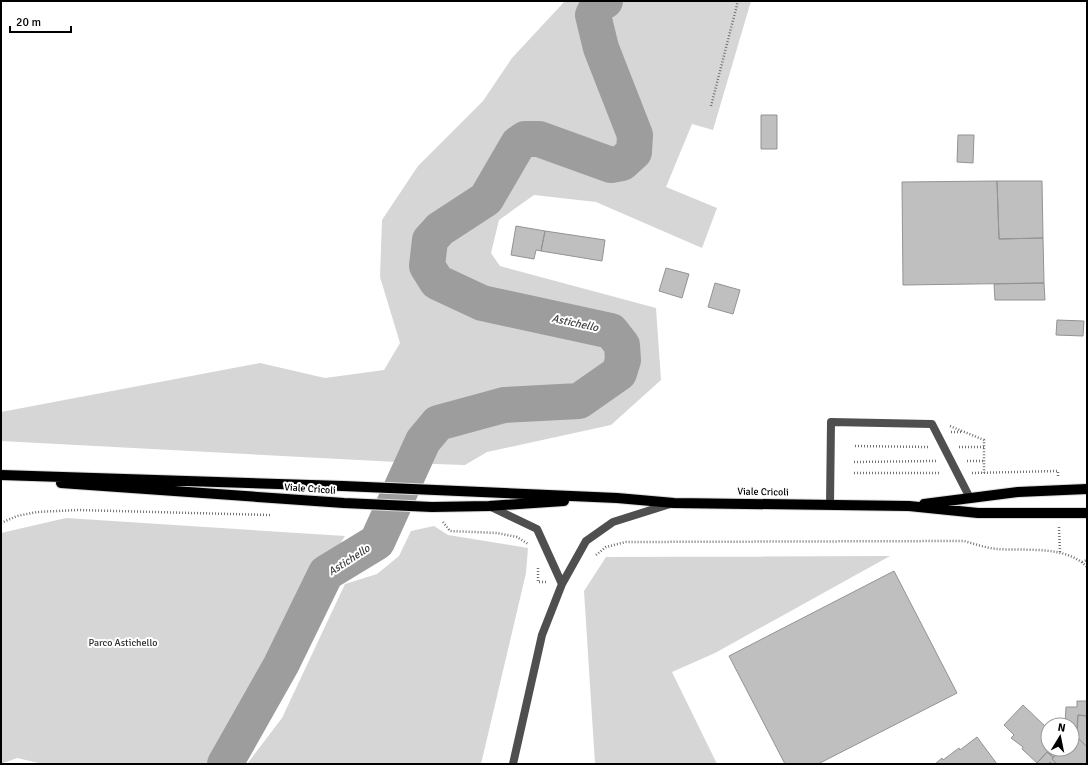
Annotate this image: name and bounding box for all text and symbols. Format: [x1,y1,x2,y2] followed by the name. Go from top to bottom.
[10,8,71,34] scale bar
[16,15,41,30] text: 20 m
[551,312,601,335] water label: Astichello
[284,481,336,497] street label: Viale Cricoli
[737,486,789,498] street label: Viale Cricoli
[326,541,373,578] water label: Astichello
[89,637,157,649] park label: Parco Astichello
[1040,717,1080,757] north arrow
[1057,721,1067,735] text: N

